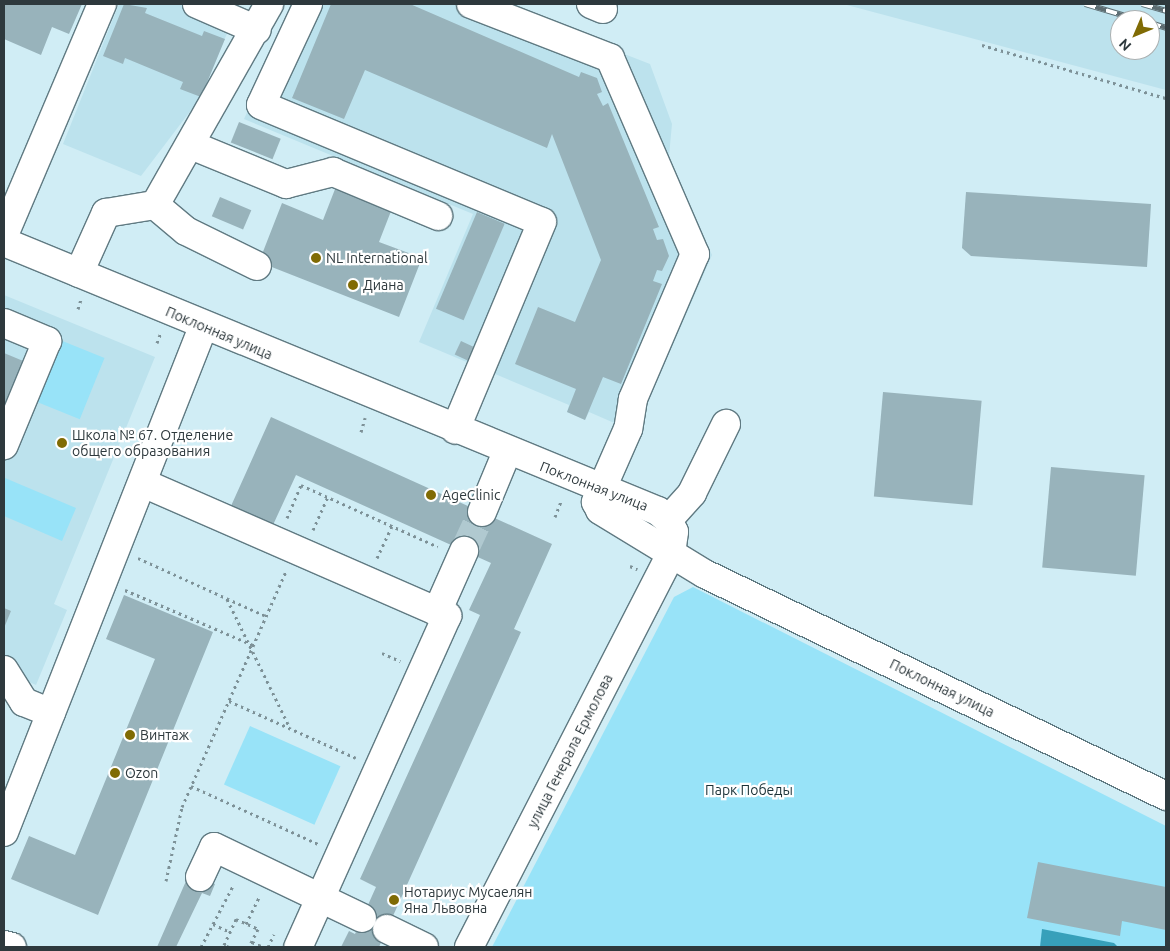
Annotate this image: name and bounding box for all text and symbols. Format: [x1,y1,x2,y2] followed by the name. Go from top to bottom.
[1110,10,1160,60] north arrow
[1116,36,1134,54] text: N
[326,250,428,266] place label: NL International
[310,252,322,264] marker: NL International
[363,277,404,293] place label: Диана
[347,279,359,291] marker: Диана
[163,303,275,363] street label: Поклонная улица
[72,427,233,460] place label: Школа № 67. Отделение общего образования
[56,437,68,449] marker: Школа № 67. Отделение общего образования
[538,458,650,514] street label: Поклонная улица
[442,487,500,503] place label: AgeClinic
[424,488,438,502] marker: AgeClinic
[887,655,997,721] street label: Поклонная улица
[524,671,616,831] street label: улица Генерала Ермолова
[140,727,189,743] place label: Винтаж
[124,729,136,741] marker: Винтаж
[125,765,158,781] place label: Ozon
[109,767,121,779] marker: Ozon
[705,782,793,798] park label: Парк Победы
[404,884,533,916] place label: Нотариус Мусаелян Яна Львовна
[388,894,400,906] marker: Нотариус Мусаелян Яна Львовна

